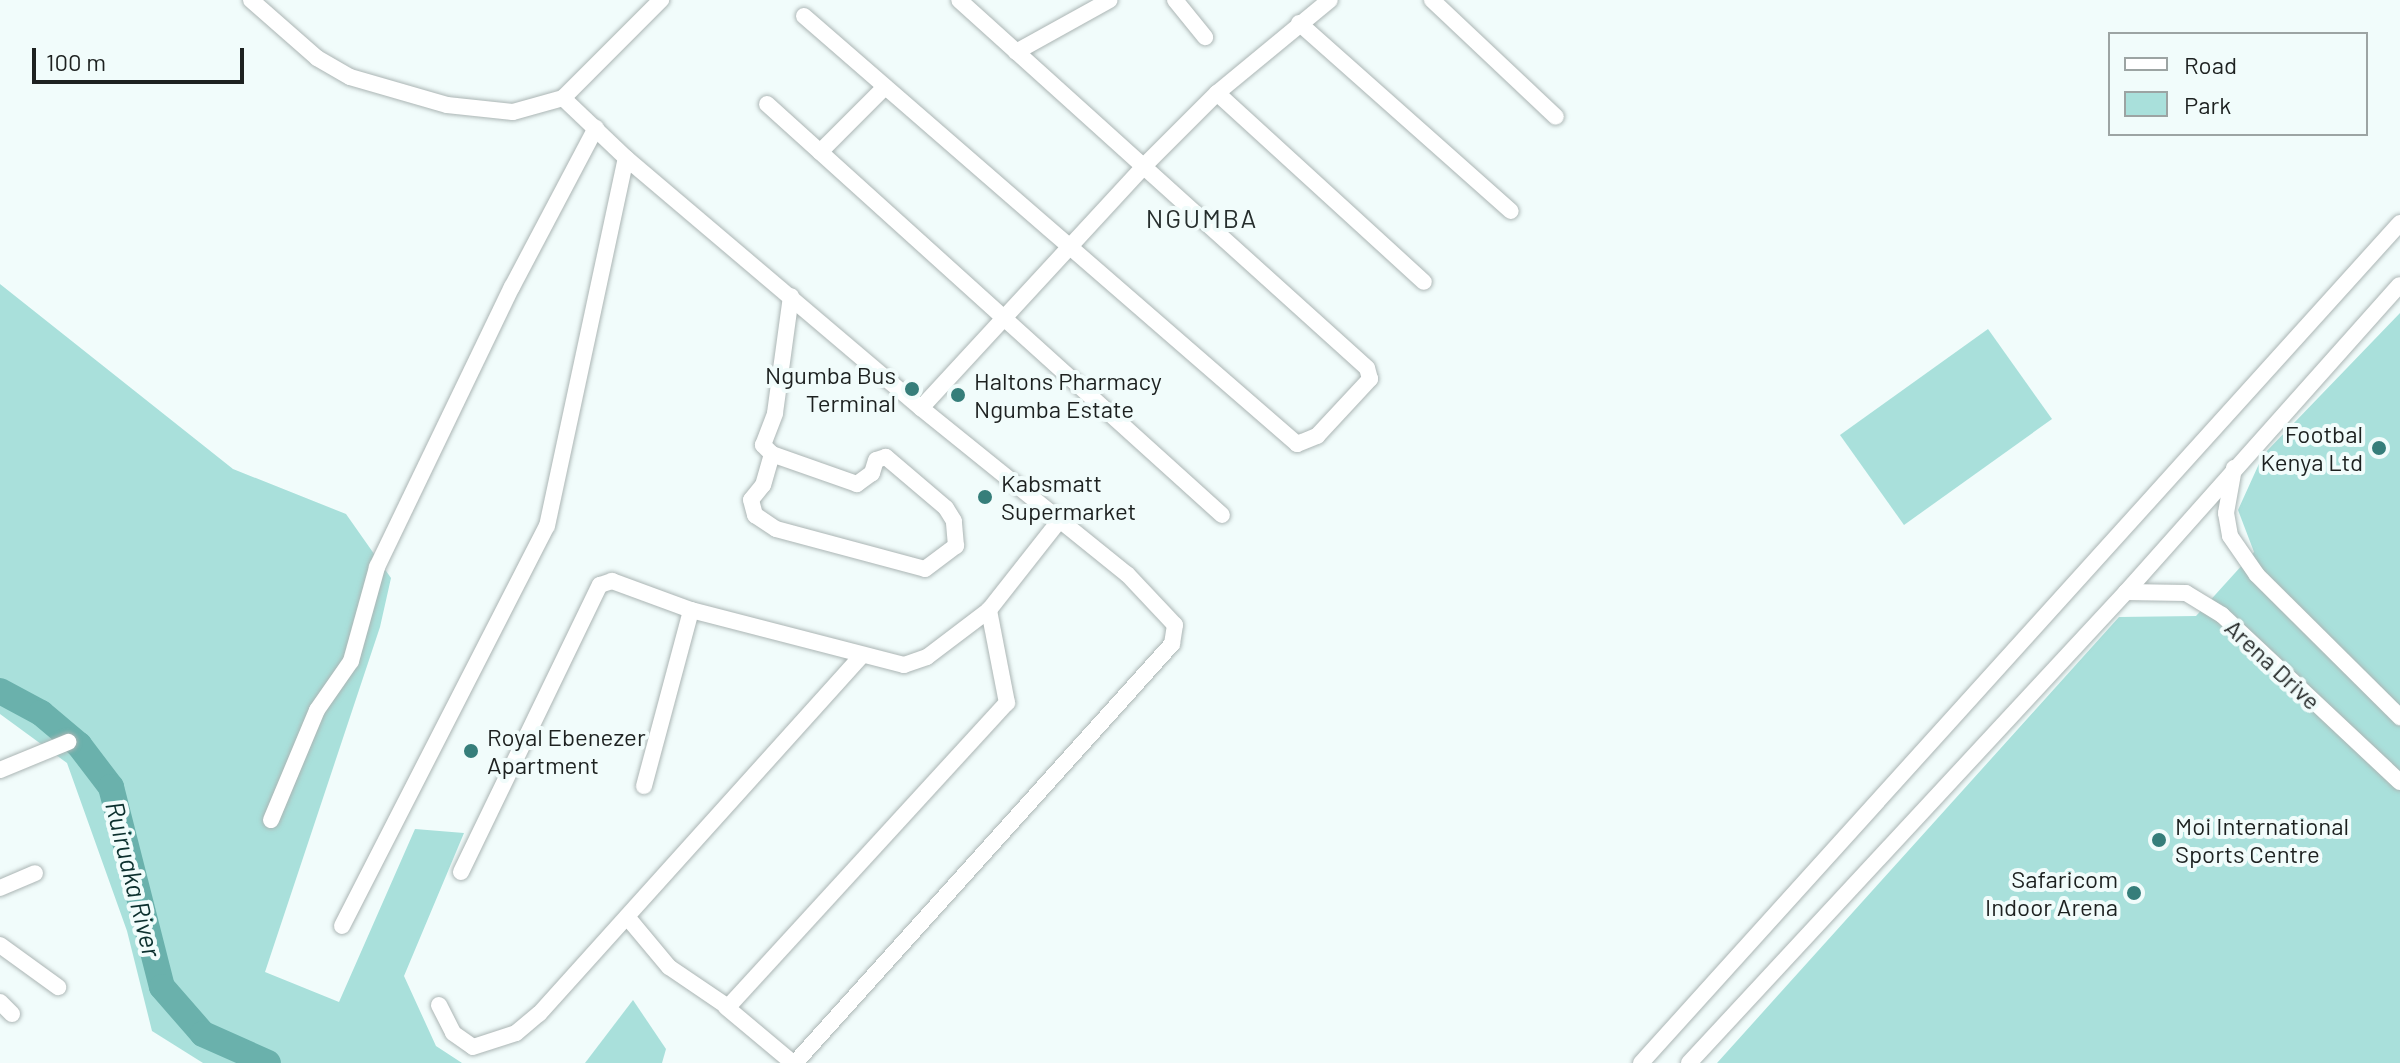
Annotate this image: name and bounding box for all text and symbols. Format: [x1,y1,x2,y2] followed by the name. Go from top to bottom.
[36,32,248,82] scale bar
[2108,32,2368,136] legend
[46,47,106,76] text: 100 m
[2184,50,2237,79] text: Road
[2184,90,2231,119] text: Park
[1146,202,1258,234] district label: NGUMBA
[765,361,896,417] place label: Ngumba Bus Terminal
[974,367,1162,423] place label: Haltons Pharmacy Ngumba Estate
[903,380,921,398] marker: Ngumba Bus Terminal
[949,386,967,404] marker: Haltons Pharmacy Ngumba Estate
[2261,420,2363,476] place label: Footbal Kenya Ltd
[2370,439,2388,457] marker: Footbal Kenya Ltd
[1001,469,1136,525] place label: Kabsmatt Supermarket
[976,488,994,506] marker: Kabsmatt Supermarket
[2219,613,2327,715] street label: Arena Drive
[487,723,646,779] place label: Royal Ebenezer Apartment
[462,742,480,760] marker: Royal Ebenezer Apartment
[100,798,168,960] water label: Ruiruaka River
[2175,812,2349,868] place label: Moi International Sports Centre
[2150,831,2168,849] marker: Moi International Sports Centre
[1985,865,2118,921] place label: Safaricom Indoor Arena
[2125,884,2143,902] marker: Safaricom Indoor Arena

